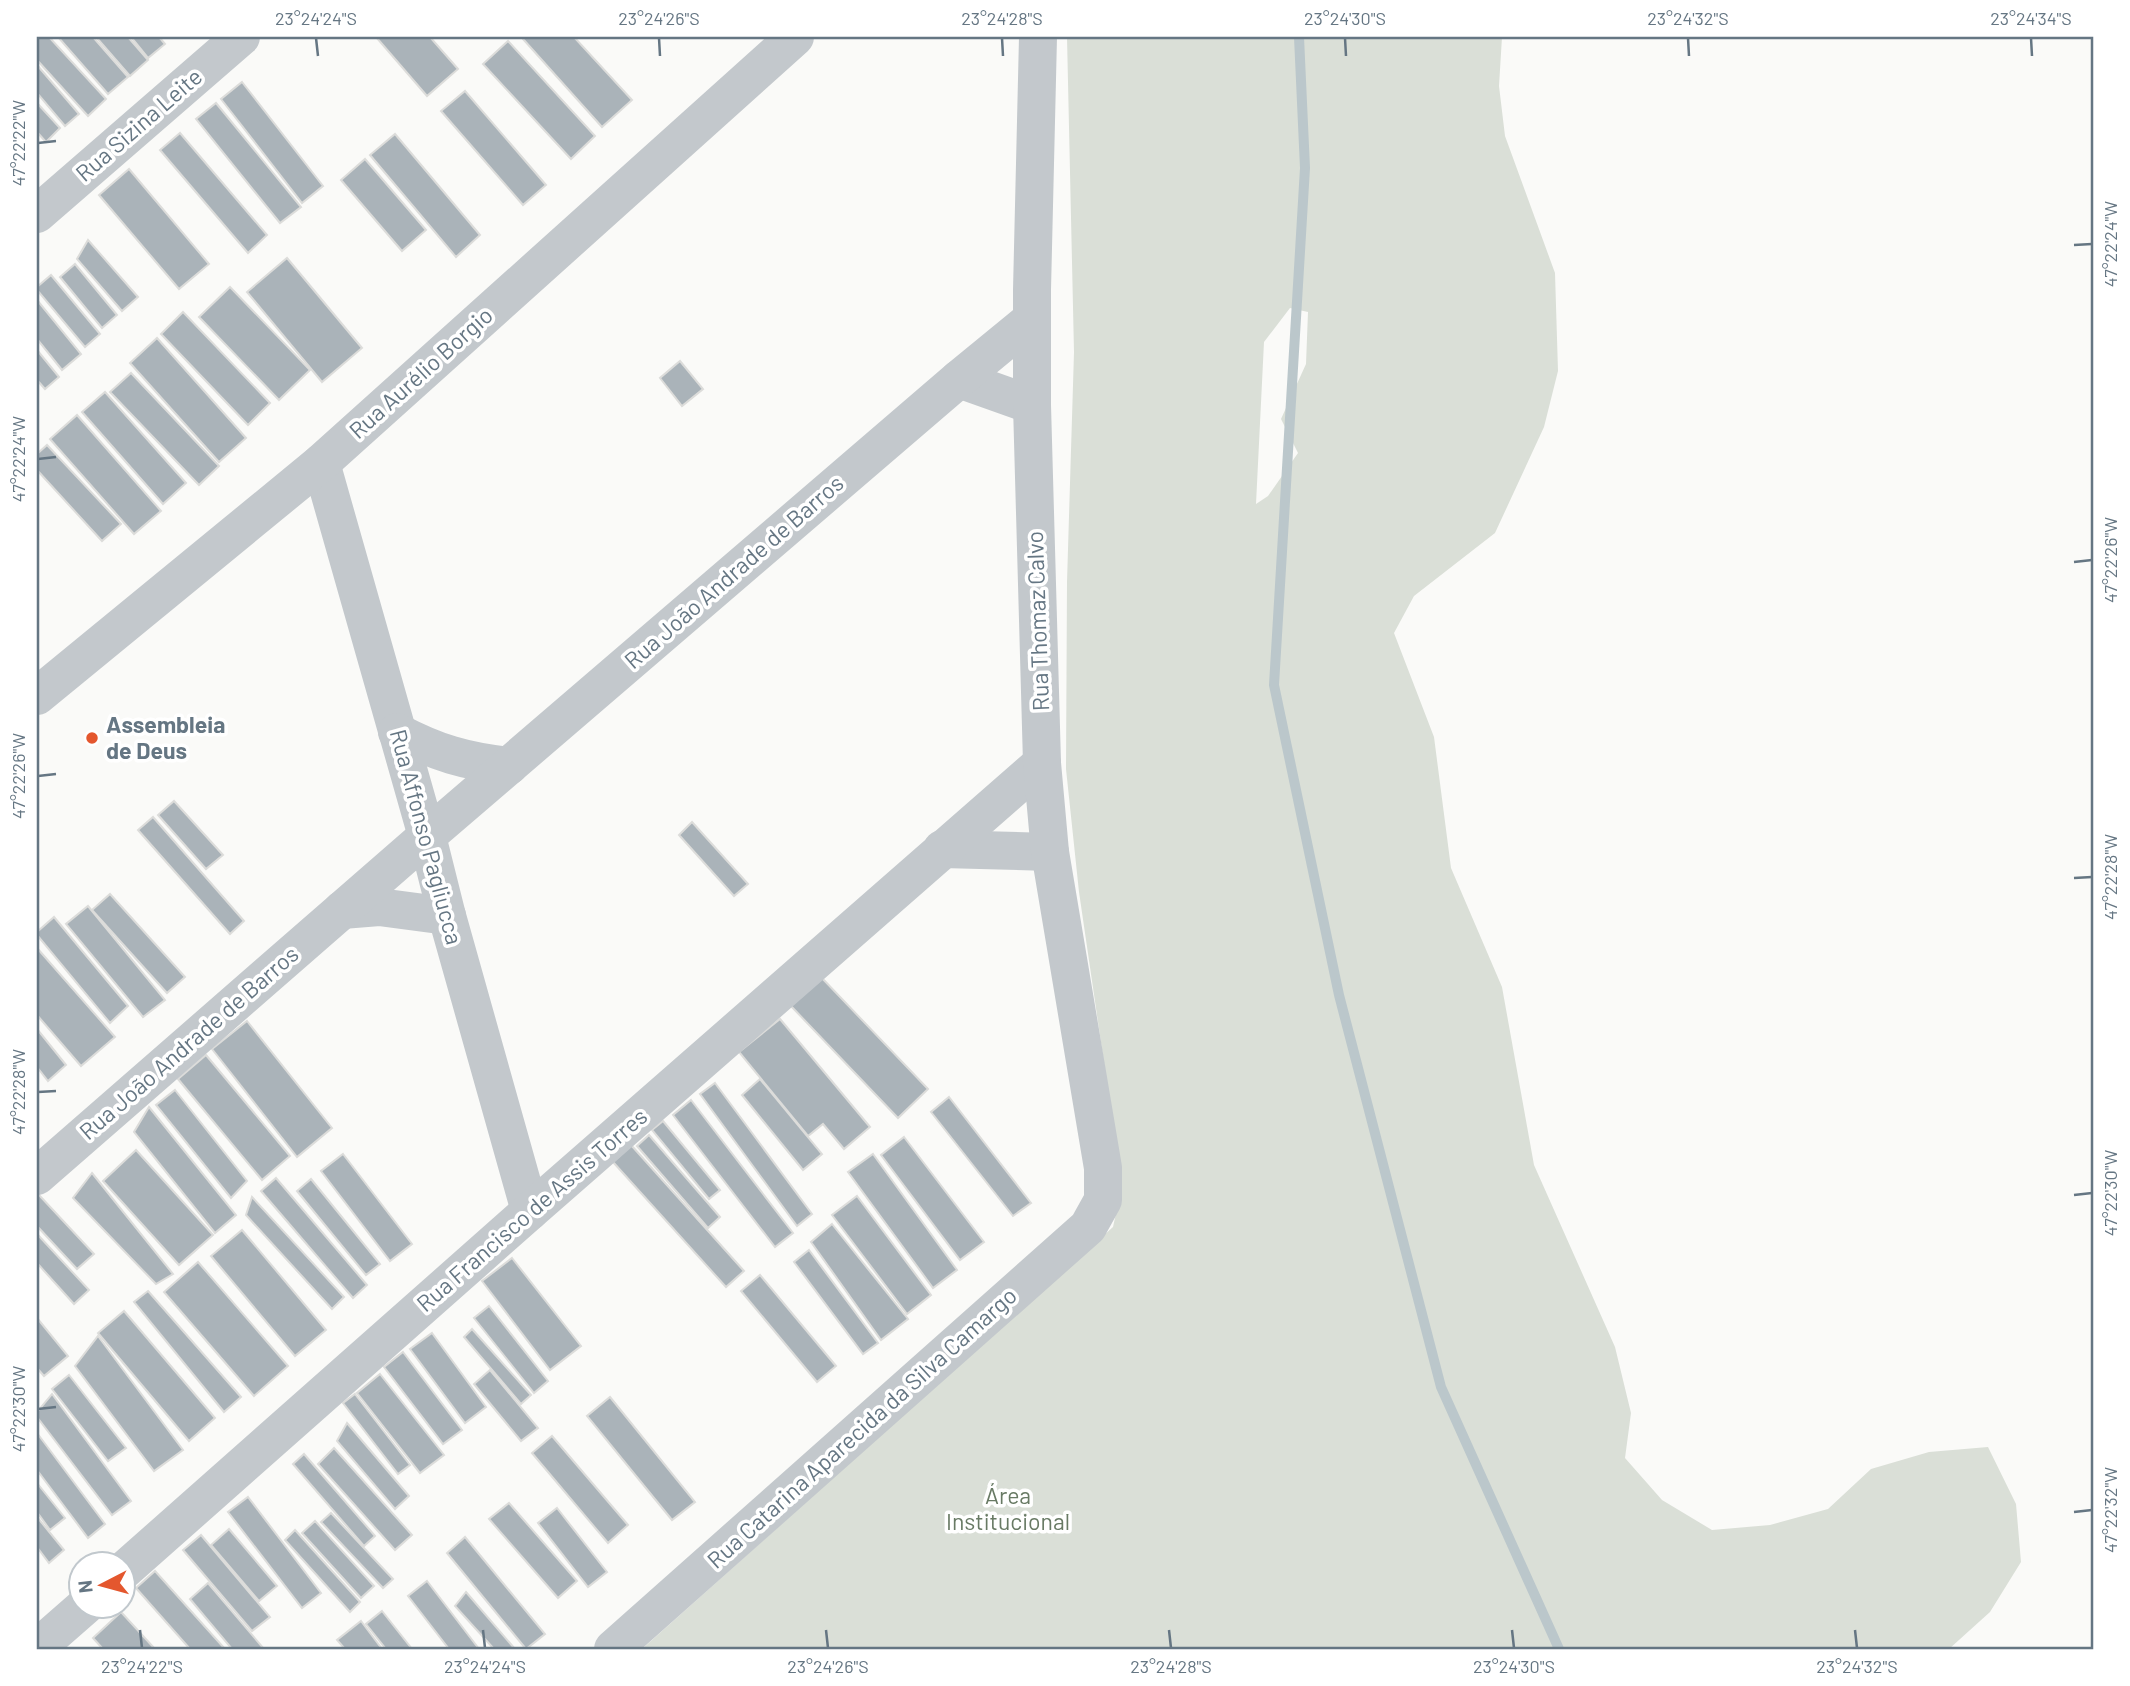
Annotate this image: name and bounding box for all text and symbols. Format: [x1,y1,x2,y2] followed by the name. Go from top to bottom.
[275,7,357,29] text: 23°24'24"S
[618,7,700,29] text: 23°24'26"S
[961,7,1043,29] text: 23°24'28"S
[1304,7,1386,29] text: 23°24'30"S
[1647,7,1729,29] text: 23°24'32"S
[1990,7,2072,29] text: 23°24'34"S
[69,62,207,187] street label: Rua Sizina Leite
[7,100,29,186] text: 47°22'22"W
[2099,201,2121,287] text: 47°22'24"W
[343,300,498,444] street label: Rua Aurélio Borgio
[7,416,29,502] text: 47°22'24"W
[618,468,849,674] street label: Rua João Andrade de Barros
[2099,517,2121,603] text: 47°22'26"W
[1020,531,1054,712] street label: Rua Thomaz Calvo
[106,710,225,764] place label: Assembleia de Deus
[385,726,469,947] street label: Rua Affonso Pagliucca
[84,730,100,746] marker: Assembleia de Deus
[7,733,29,819] text: 47°22'26"W
[2099,834,2121,920] text: 47°22'28"W
[73,939,304,1145] street label: Rua João Andrade de Barros
[7,1049,29,1135] text: 47°22'28"W
[410,1102,652,1317] street label: Rua Francisco de Assis Torres
[2099,1150,2121,1236] text: 47°22'30"W
[701,1281,1022,1574] street label: Rua Catarina Aparecida da Silva Camargo
[7,1366,29,1452] text: 47°22'30"W
[2099,1467,2121,1553] text: 47°22'32"W
[946,1481,1070,1535] park label: Área Institucional
[66,1550,136,1620] north arrow
[72,1579,97,1594] text: N
[101,1655,183,1677] text: 23°24'22"S
[444,1655,526,1677] text: 23°24'24"S
[787,1655,869,1677] text: 23°24'26"S
[1130,1655,1212,1677] text: 23°24'28"S
[1473,1655,1555,1677] text: 23°24'30"S
[1816,1655,1898,1677] text: 23°24'32"S

